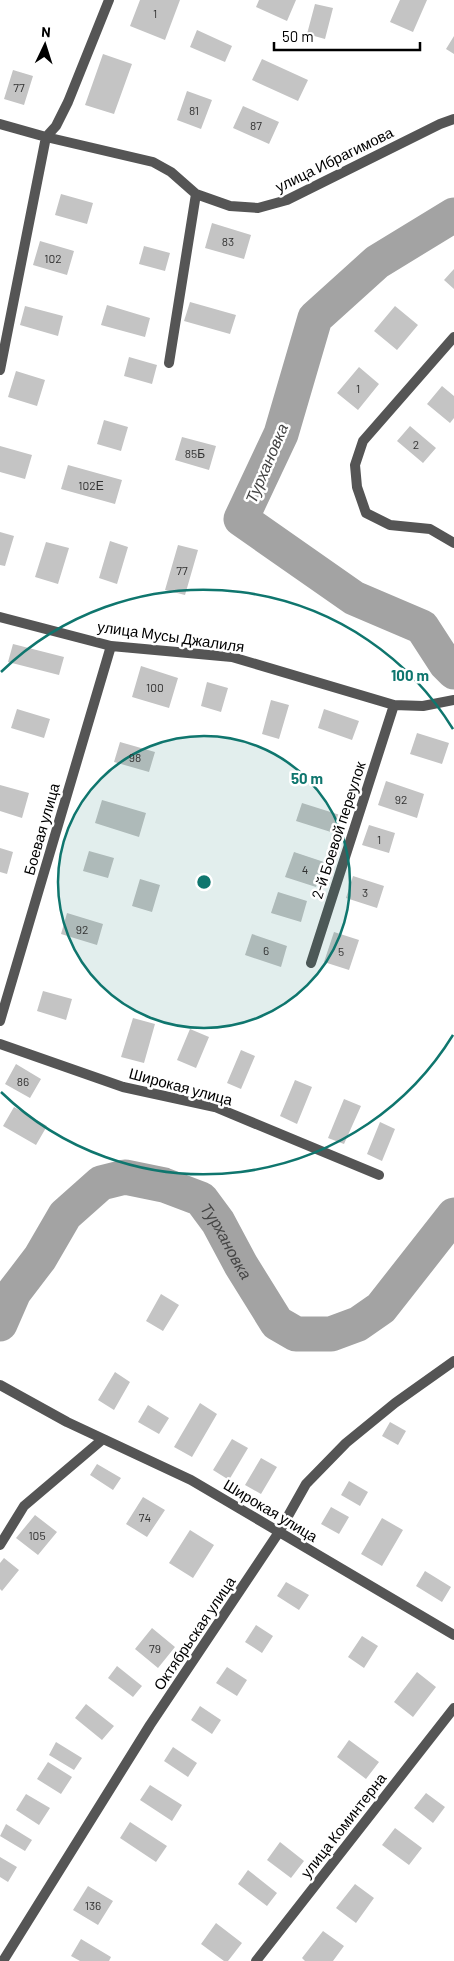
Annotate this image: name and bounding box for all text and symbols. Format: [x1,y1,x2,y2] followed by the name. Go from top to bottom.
[153,6,157,20] house number: 1
[20,20,70,70] north arrow
[274,20,420,52] scale bar
[41,23,51,40] text: N
[282,27,314,45] text: 50 m
[13,80,25,94] house number: 77
[189,103,199,117] house number: 81
[250,118,262,132] house number: 87
[272,122,396,195] street label: улица Ибрагимова
[222,234,234,248] house number: 83
[44,251,62,265] house number: 102
[356,381,360,395] house number: 1
[241,420,291,506] water label: Турхановка
[413,437,419,451] house number: 2
[185,446,205,460] house number: 85Б
[78,478,104,492] house number: 102Е
[176,563,188,577] house number: 77
[96,617,246,655] street label: улица Мусы Джалиля
[391,666,429,684] text: 100 m
[146,680,164,694] house number: 100
[129,750,141,764] house number: 98
[307,759,369,901] street label: 2-й Боевой переулок
[291,769,323,787] text: 50 m
[19,780,63,877] street label: Боевая улица
[395,792,407,806] house number: 92
[377,832,381,846] house number: 1
[302,862,308,876] house number: 4
[195,873,213,891] centre of rings
[362,885,368,899] house number: 3
[76,922,88,936] house number: 92
[263,943,269,957] house number: 6
[338,944,344,958] house number: 5
[127,1064,235,1109] street label: Широкая улица
[17,1074,29,1088] house number: 86
[197,1199,257,1282] water label: Турхановка
[221,1475,322,1545] street label: Широкая улица
[139,1510,151,1524] house number: 74
[28,1528,46,1542] house number: 105
[149,1572,239,1693] street label: Октябрьская улица
[149,1641,161,1655] house number: 79
[296,1768,390,1881] street label: улица Коминтерна
[85,1898,101,1912] house number: 136

